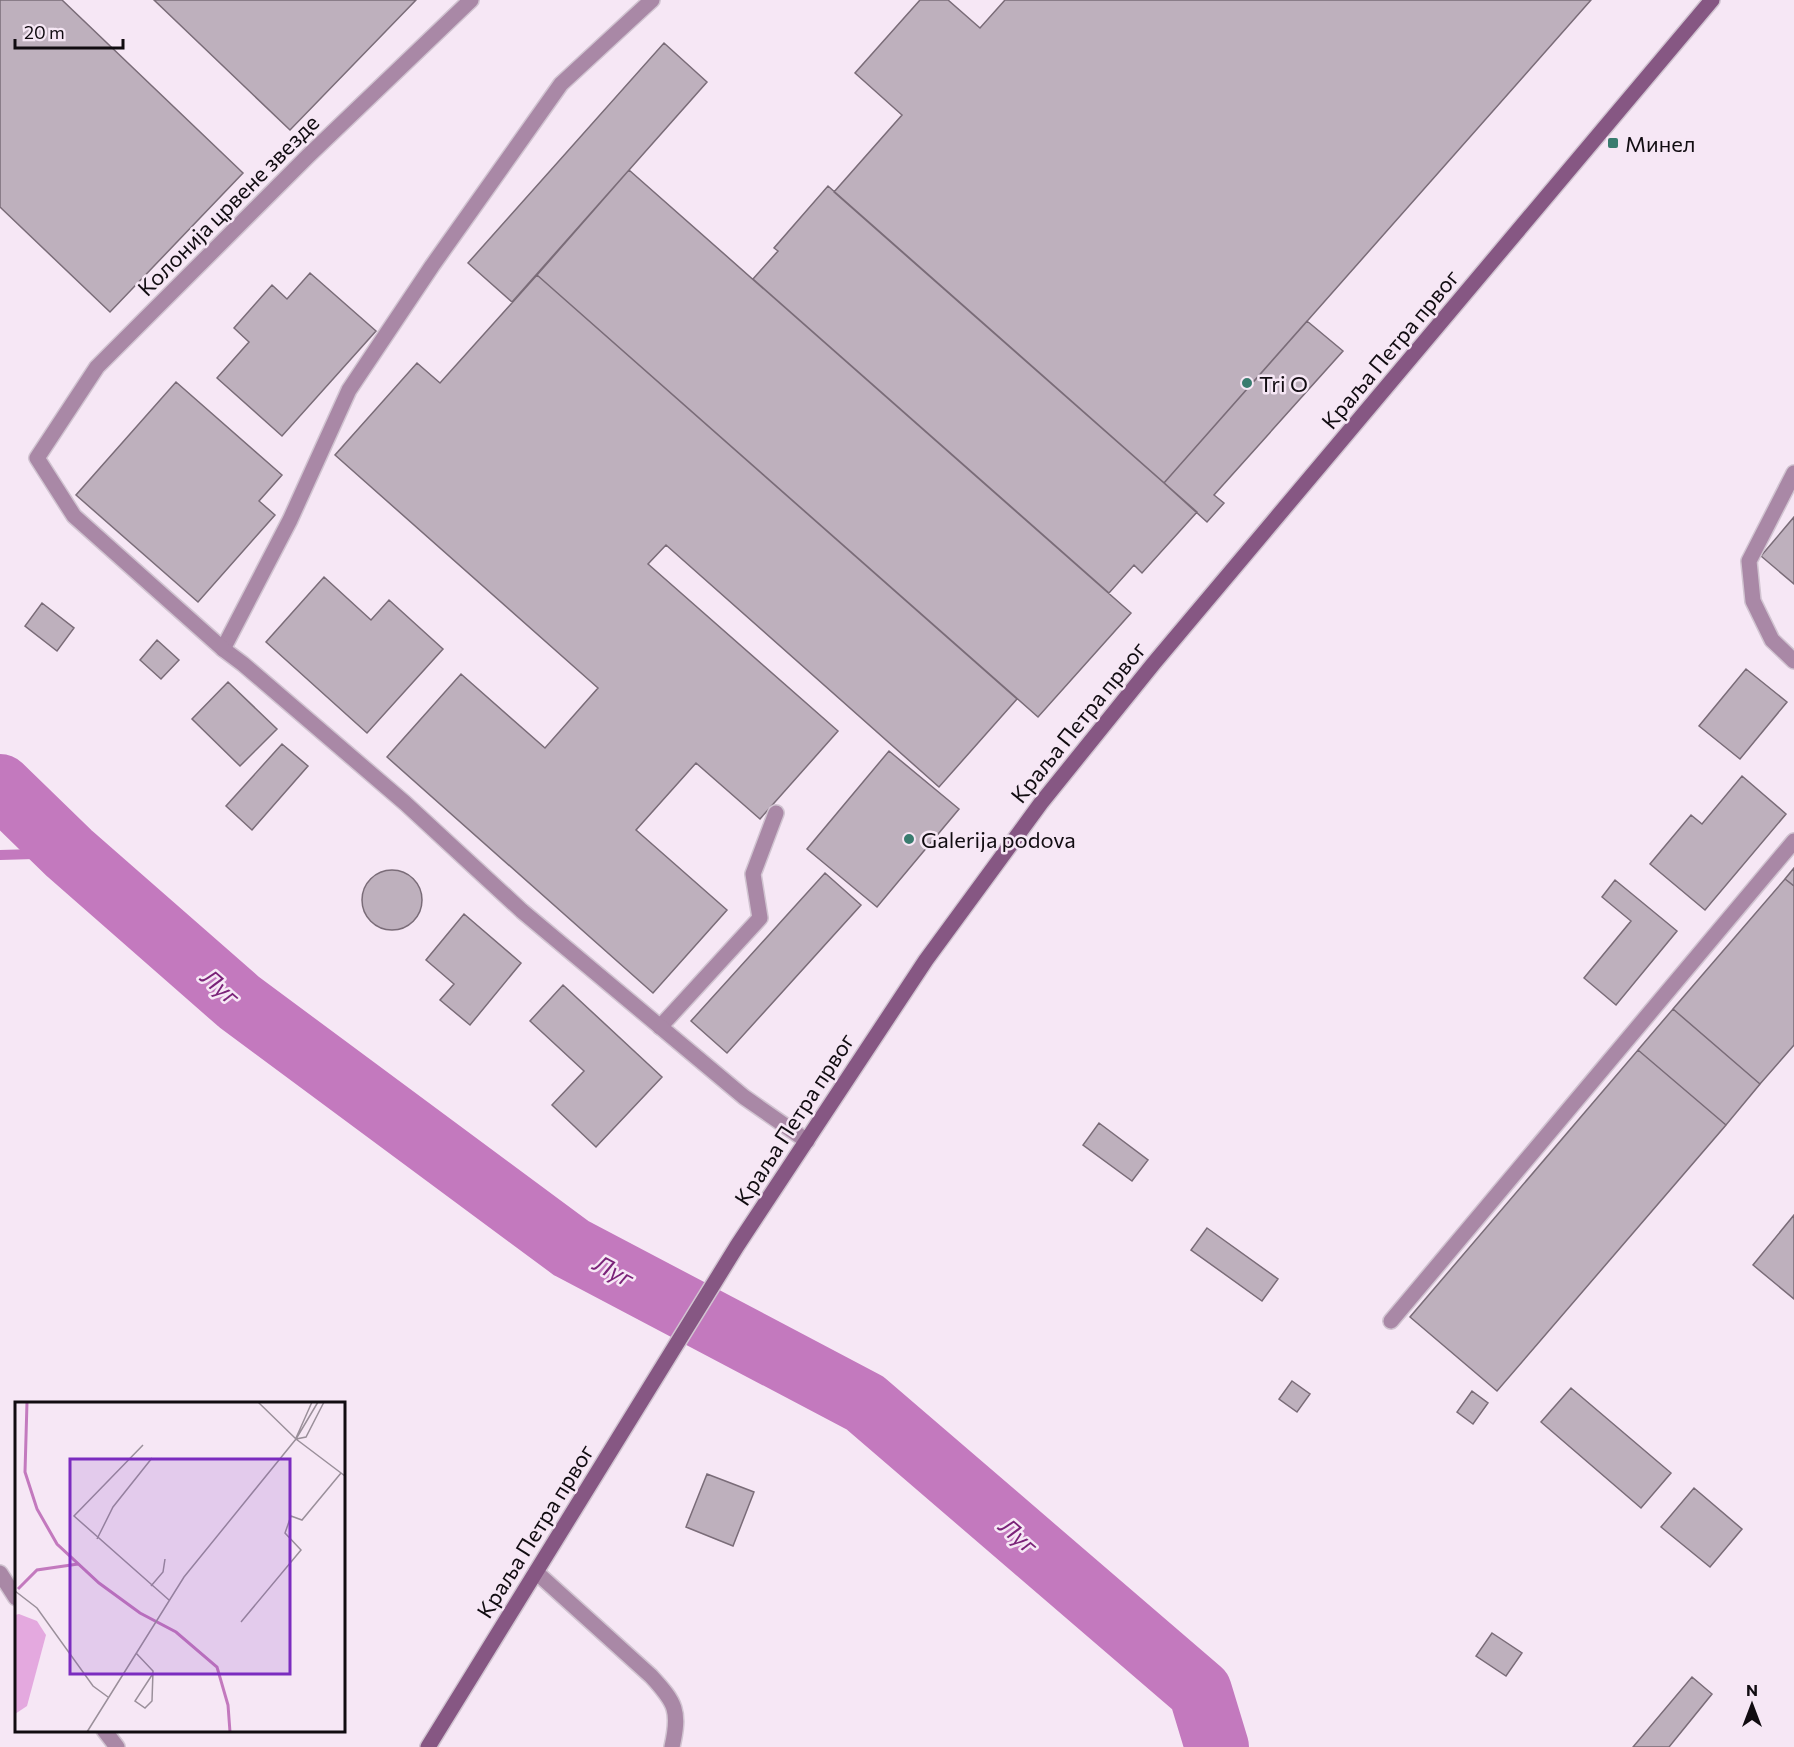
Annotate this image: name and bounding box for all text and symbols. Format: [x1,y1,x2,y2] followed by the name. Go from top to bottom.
[15,12,123,50] scale bar
[24,21,65,43] text: 20 m
[132,109,324,301] street label: Колонија црвене звезде
[1625,130,1696,157] place label: Минел
[1606,136,1620,150] marker: Минел
[1315,263,1465,434] street label: Краља Петра првог
[1259,370,1308,397] place label: Tri O
[1240,376,1254,390] marker: Tri O
[1005,636,1152,808] street label: Краља Петра првог
[921,826,1076,853] place label: Galerija podova
[902,832,916,846] marker: Galerija podova
[195,961,247,1011] water label: Луг
[728,1028,860,1210] street label: Краља Петра првог
[588,1247,640,1293] water label: Луг
[15,1402,345,1732] inset map
[471,1439,600,1623] street label: Краља Петра првог
[993,1510,1045,1560] water label: Луг
[1722,1675,1782,1735] north arrow
[1746,1680,1758,1699] text: N

